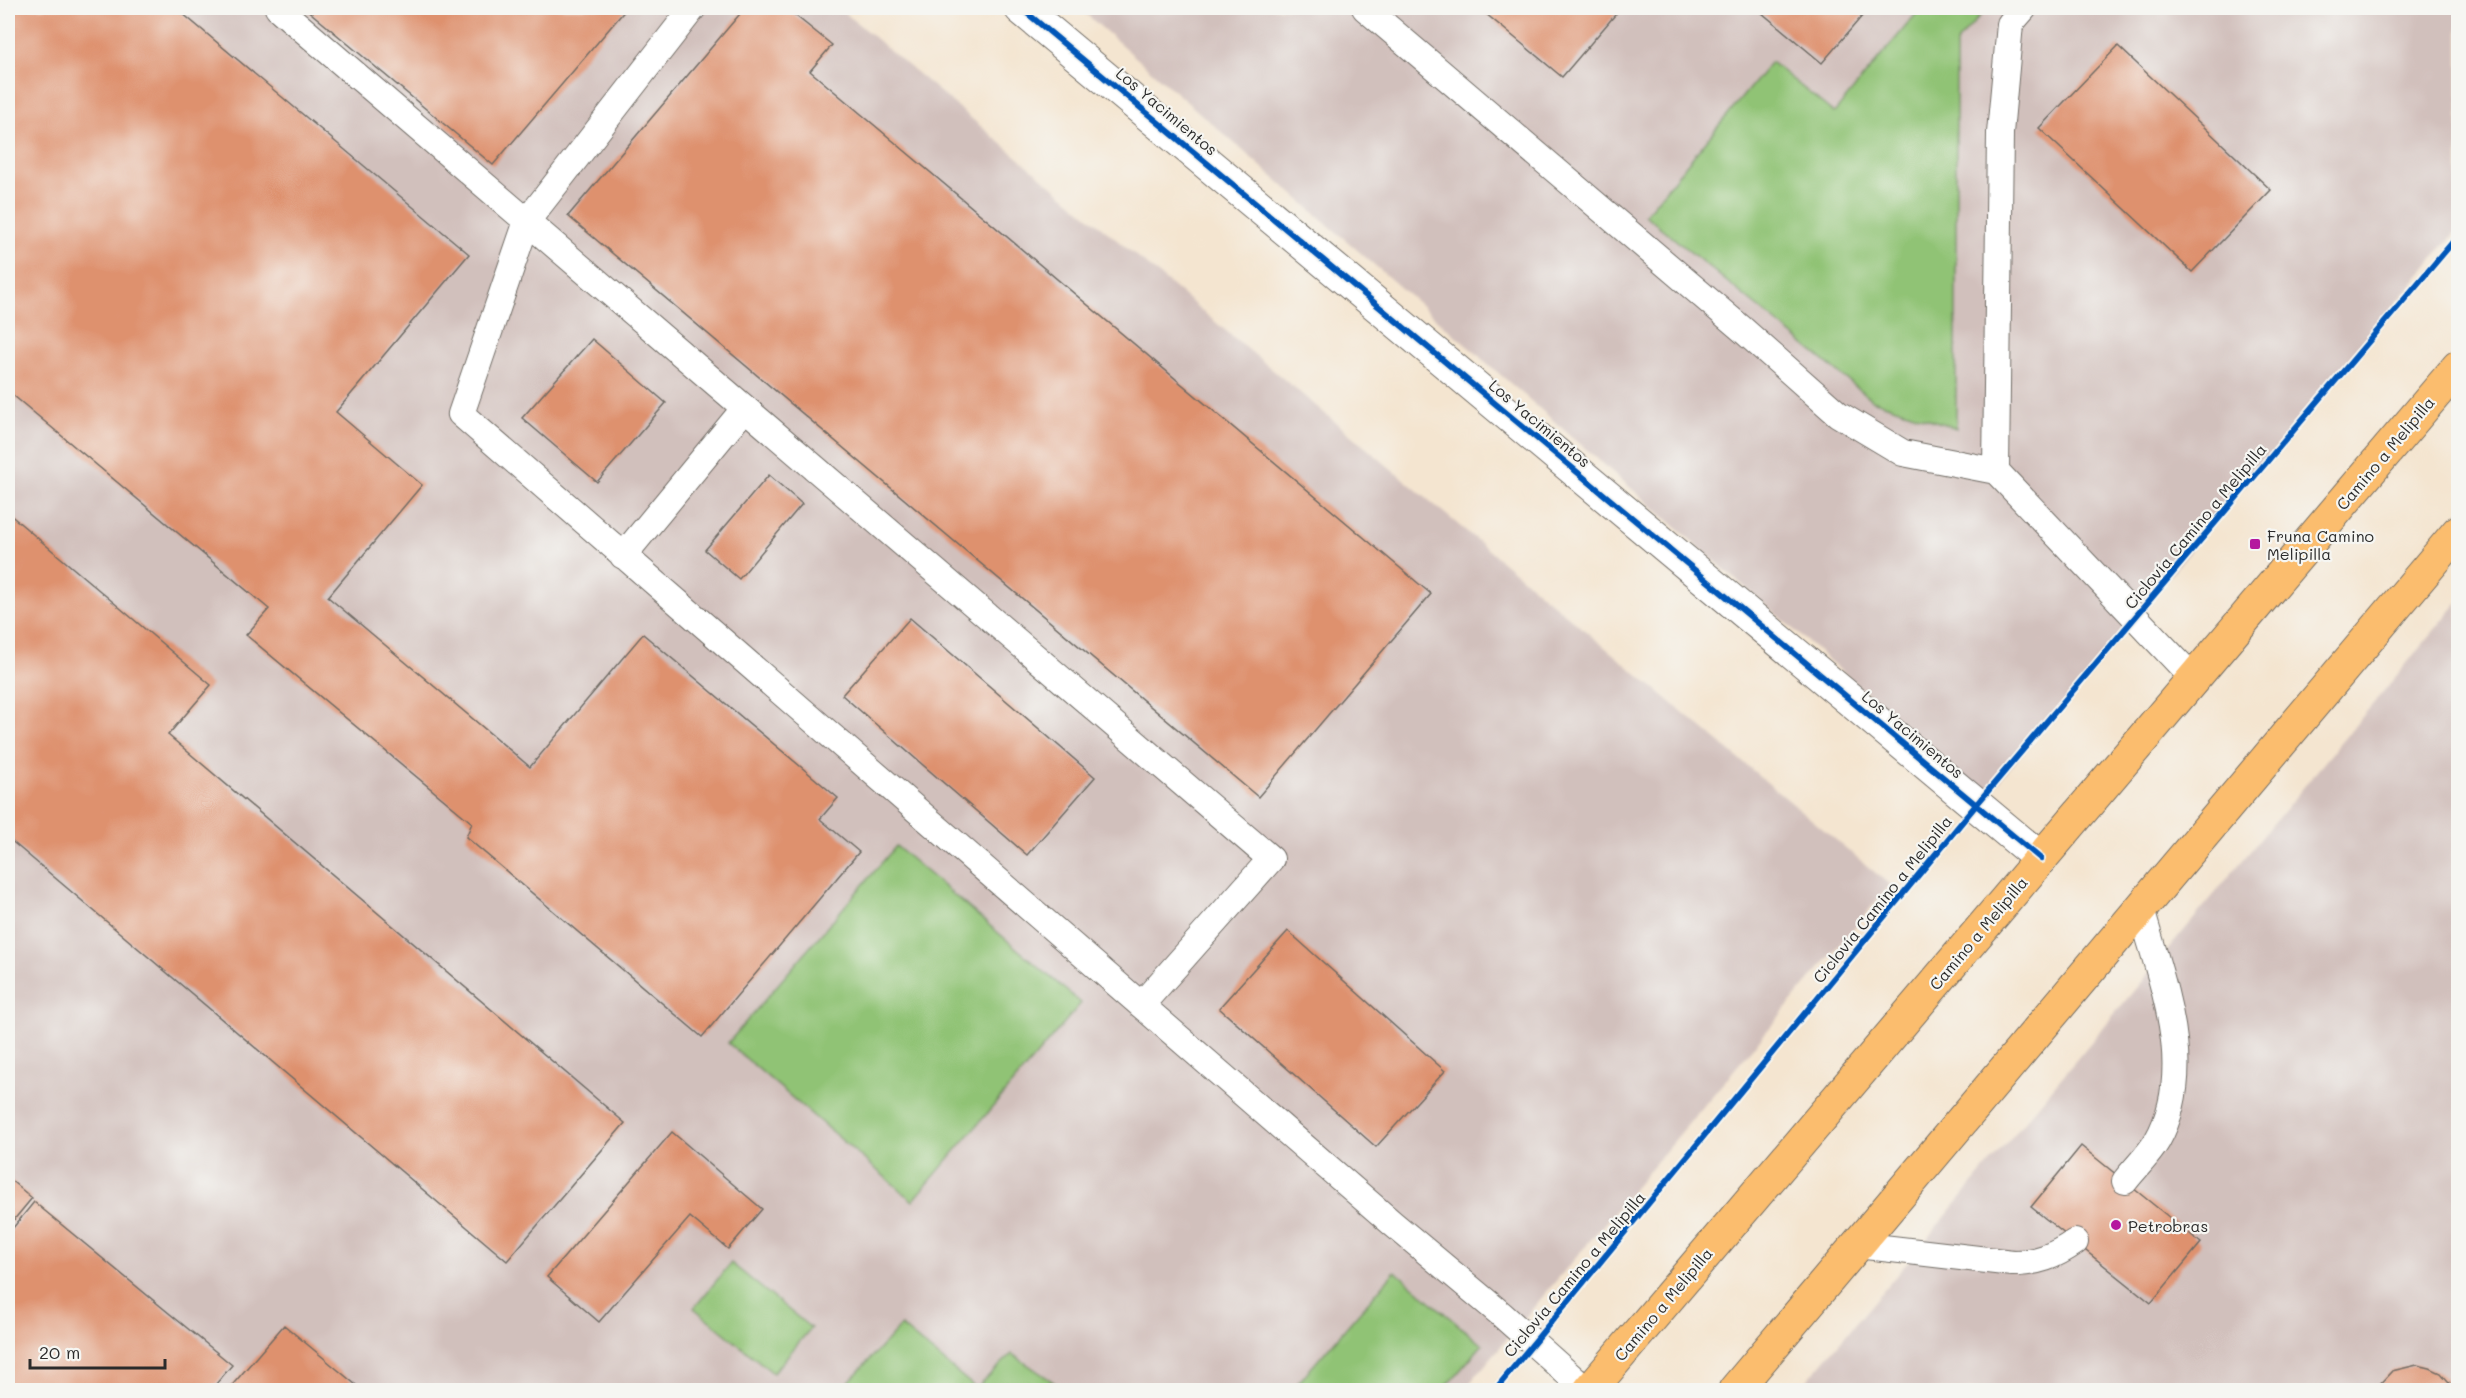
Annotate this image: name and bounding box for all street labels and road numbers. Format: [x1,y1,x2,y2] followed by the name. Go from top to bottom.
[1112,62,1222,160] street label: Los Yacimientos
[1485,374,1595,472] street label: Los Yacimientos
[2331,392,2439,514] street label: Camino a Melipilla
[2120,439,2270,613] street label: Ciclovía Camino a Melipilla
[1858,685,1968,783] street label: Los Yacimientos
[1808,811,1956,987] street label: Ciclovía Camino a Melipilla
[1924,872,2032,994] street label: Camino a Melipilla
[1499,1187,1649,1361] street label: Ciclovía Camino a Melipilla
[1609,1243,1717,1365] street label: Camino a Melipilla

